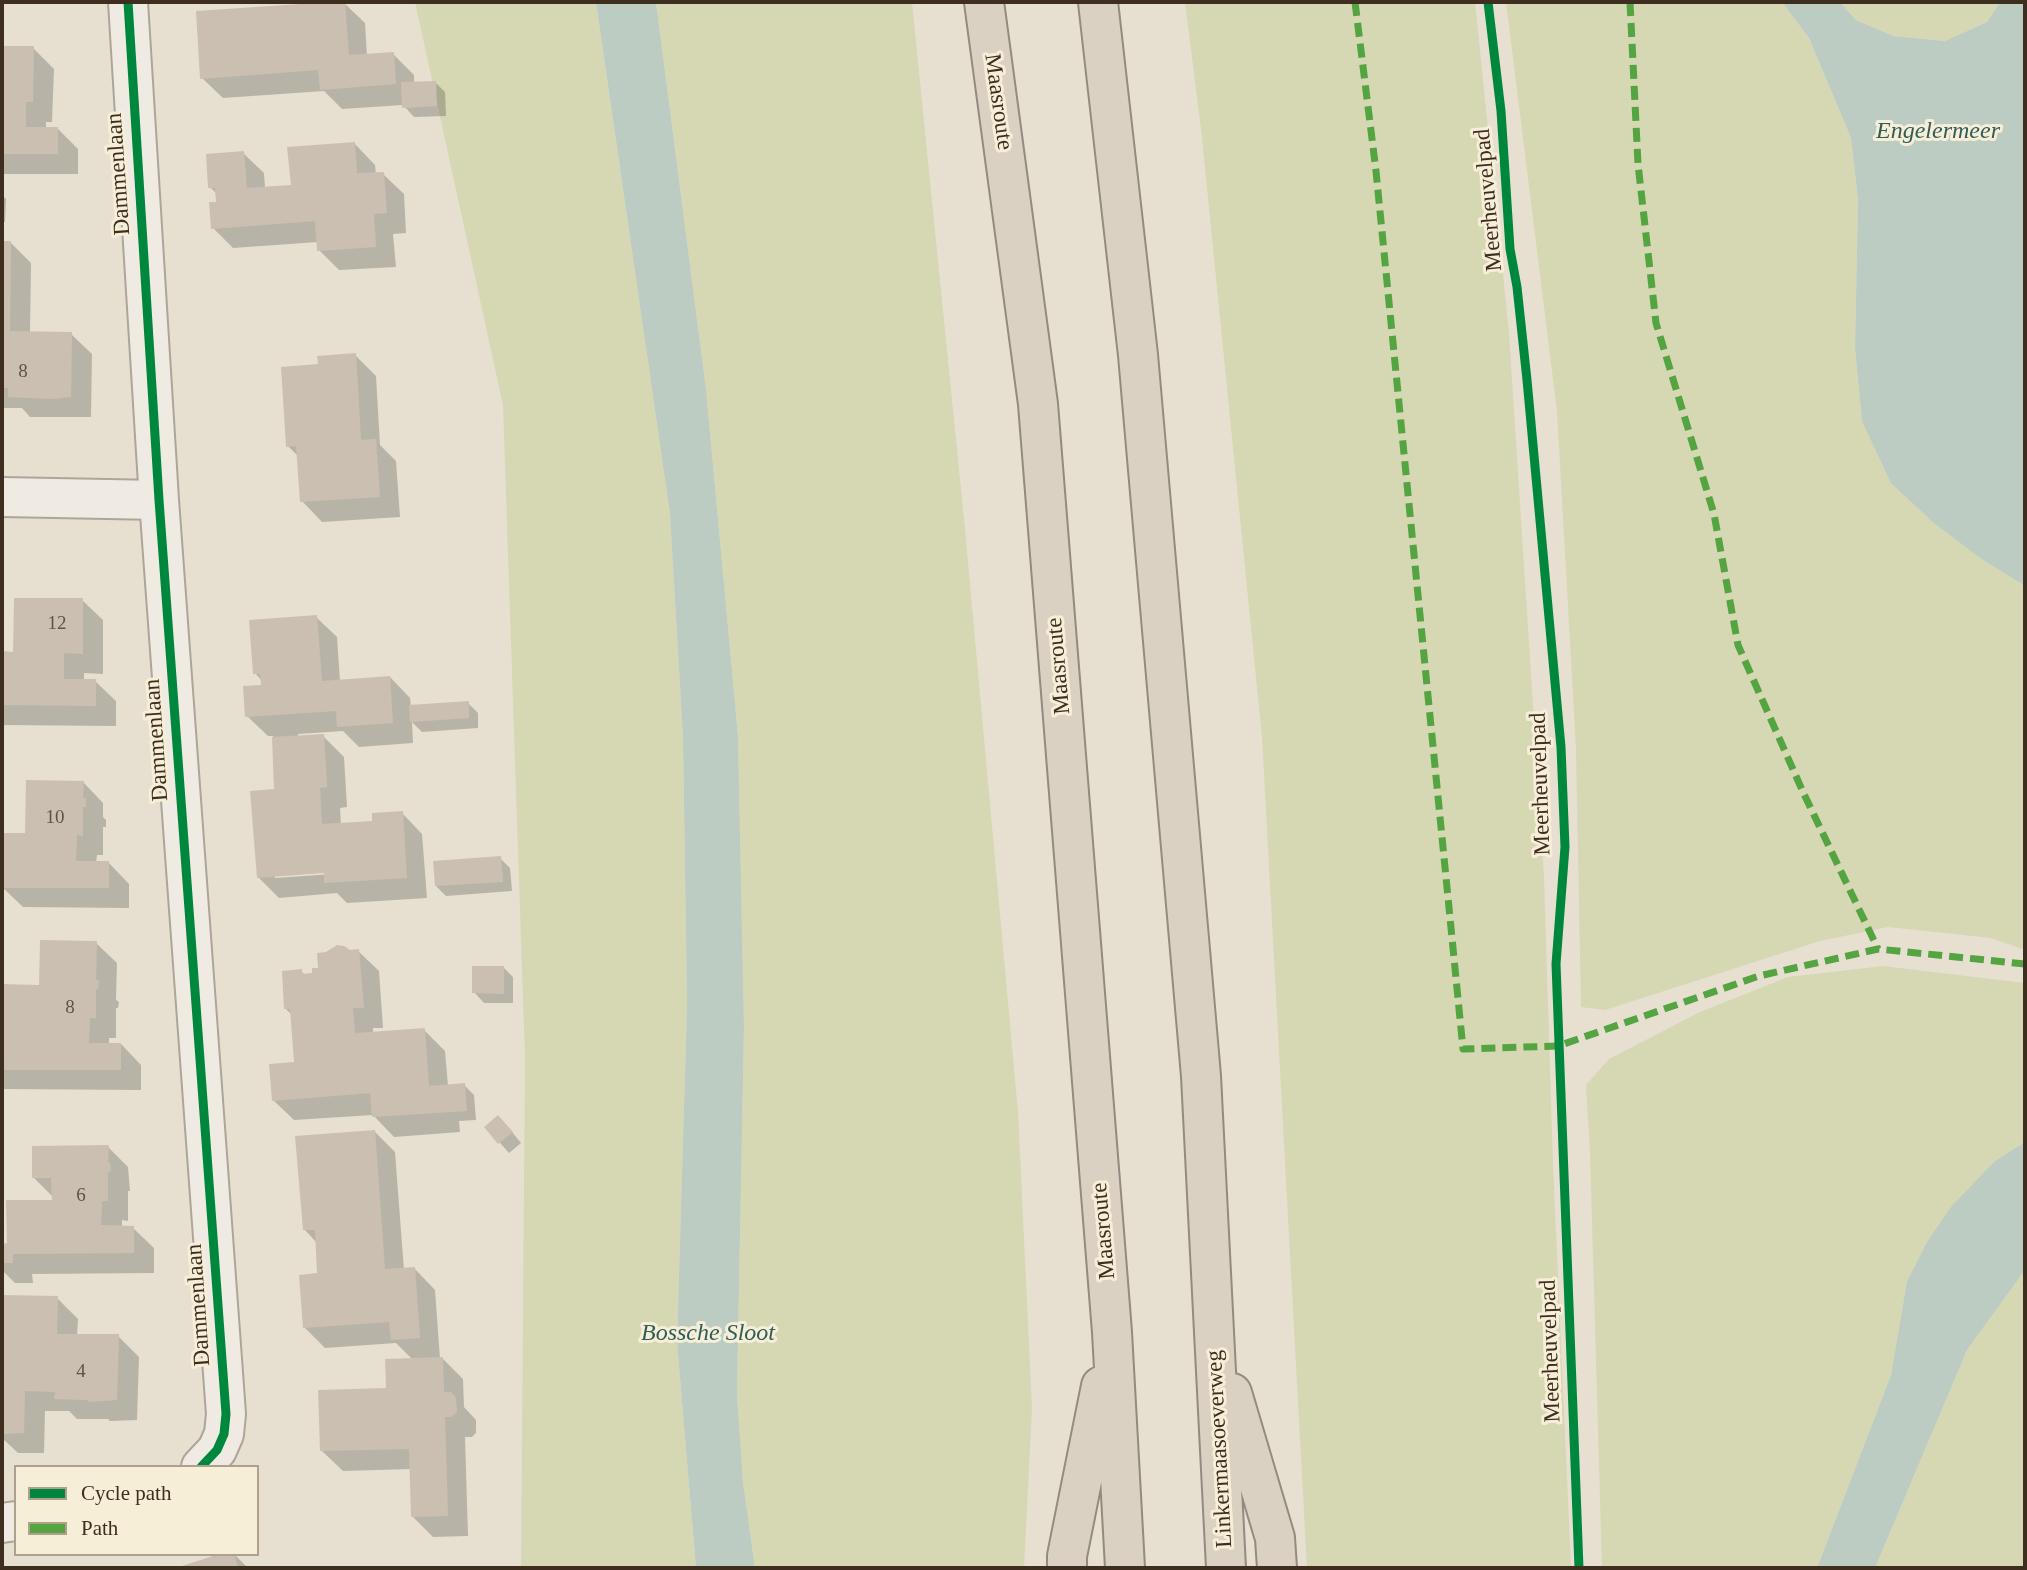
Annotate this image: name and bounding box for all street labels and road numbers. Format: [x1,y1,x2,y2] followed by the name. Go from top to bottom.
[978,52,1018,152] street label: Maasroute
[101,112,137,236] street label: Dammenlaan
[1469,128,1509,272] street label: Meerheuvelpad
[1041,616,1077,716] street label: Maasroute
[139,678,175,802] street label: Dammenlaan
[1525,712,1557,856] street label: Meerheuvelpad
[1086,1181,1122,1281] street label: Maasroute
[181,1243,217,1367] street label: Dammenlaan
[1535,1279,1567,1423] street label: Meerheuvelpad
[1201,1349,1239,1549] street label: Linkermaasoeverweg

